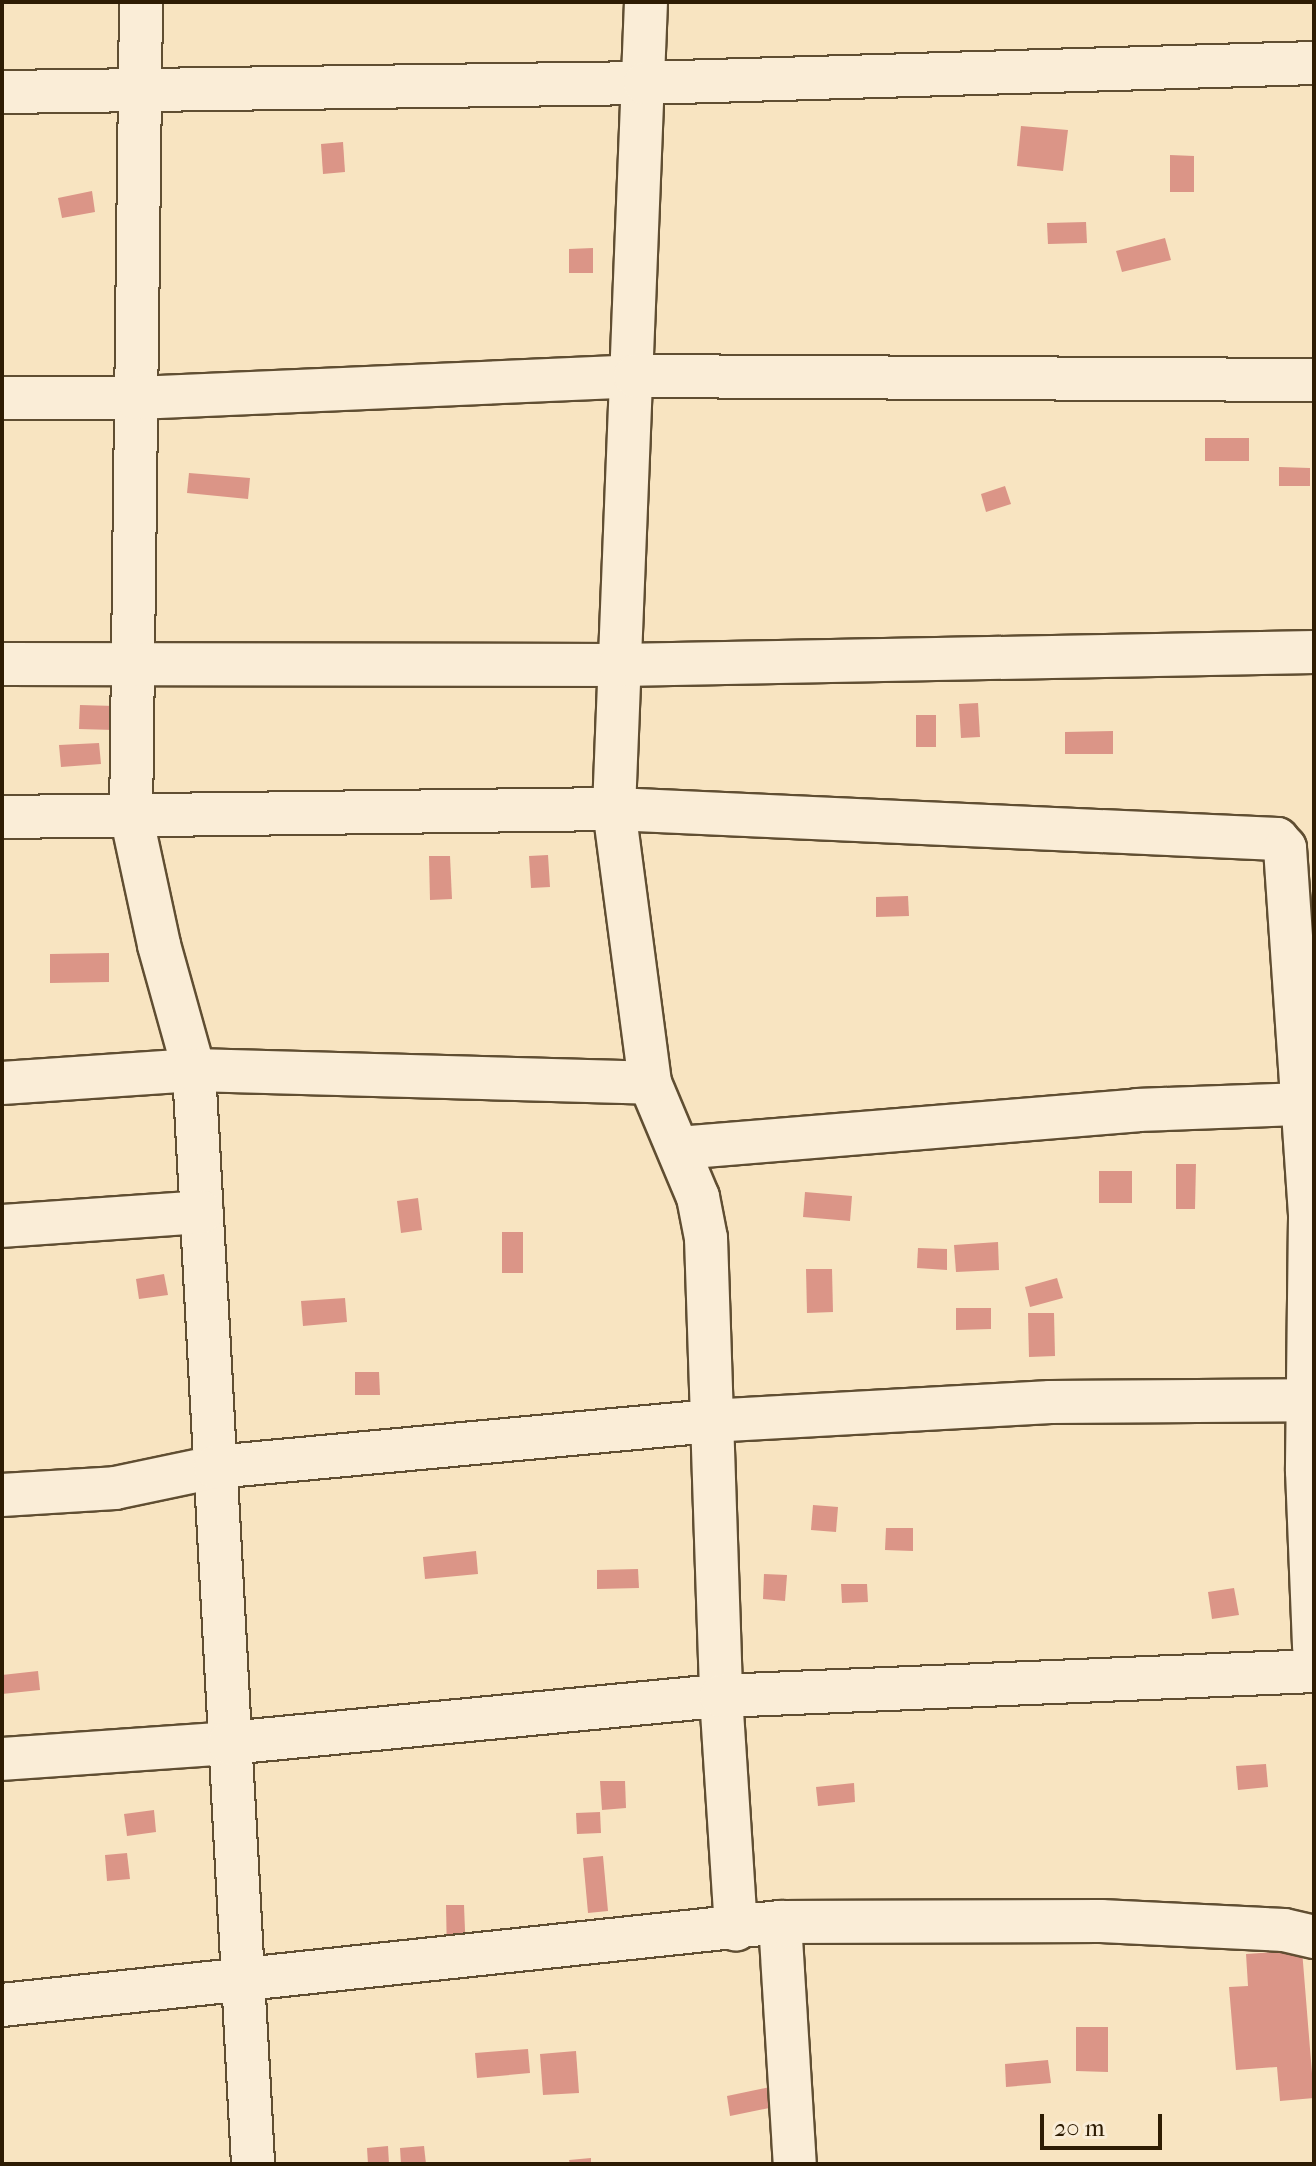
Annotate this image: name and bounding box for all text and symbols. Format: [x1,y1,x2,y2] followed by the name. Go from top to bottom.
[1044,2098,1166,2148] scale bar
[1054,2114,1105,2142] text: 20 m

